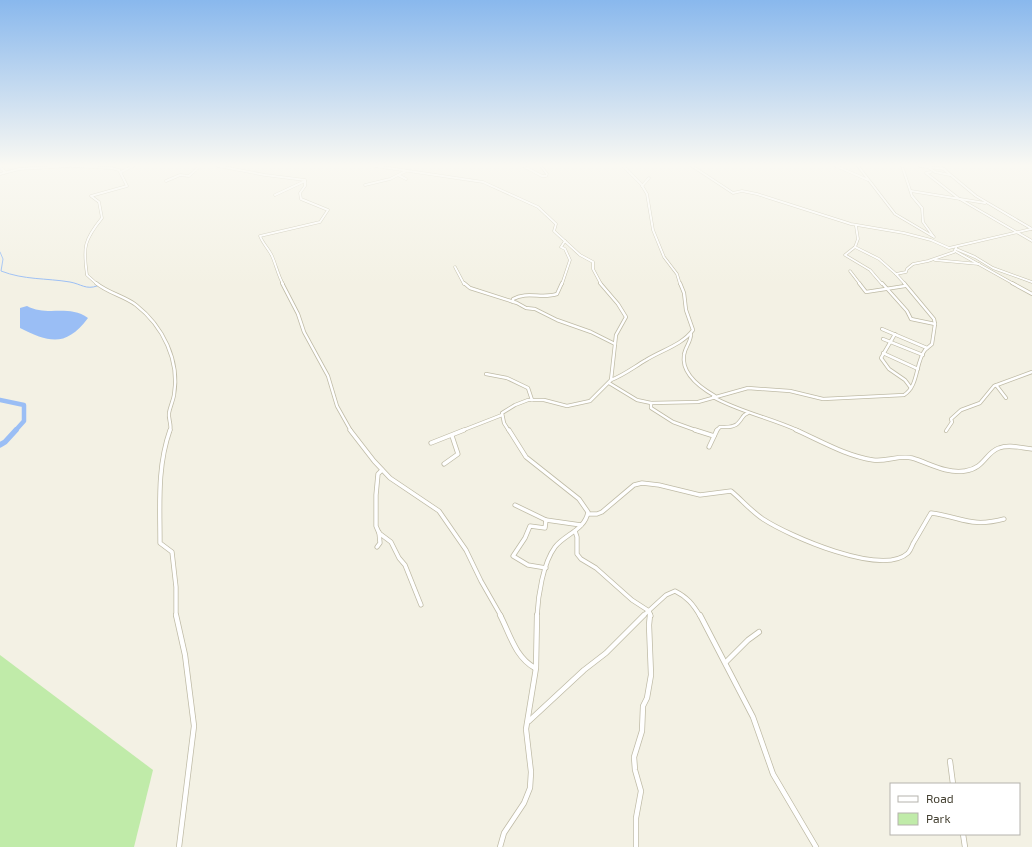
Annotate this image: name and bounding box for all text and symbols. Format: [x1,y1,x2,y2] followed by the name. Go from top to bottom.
[890,783,1020,835] legend
[926,791,954,805] text: Road
[926,811,951,825] text: Park

